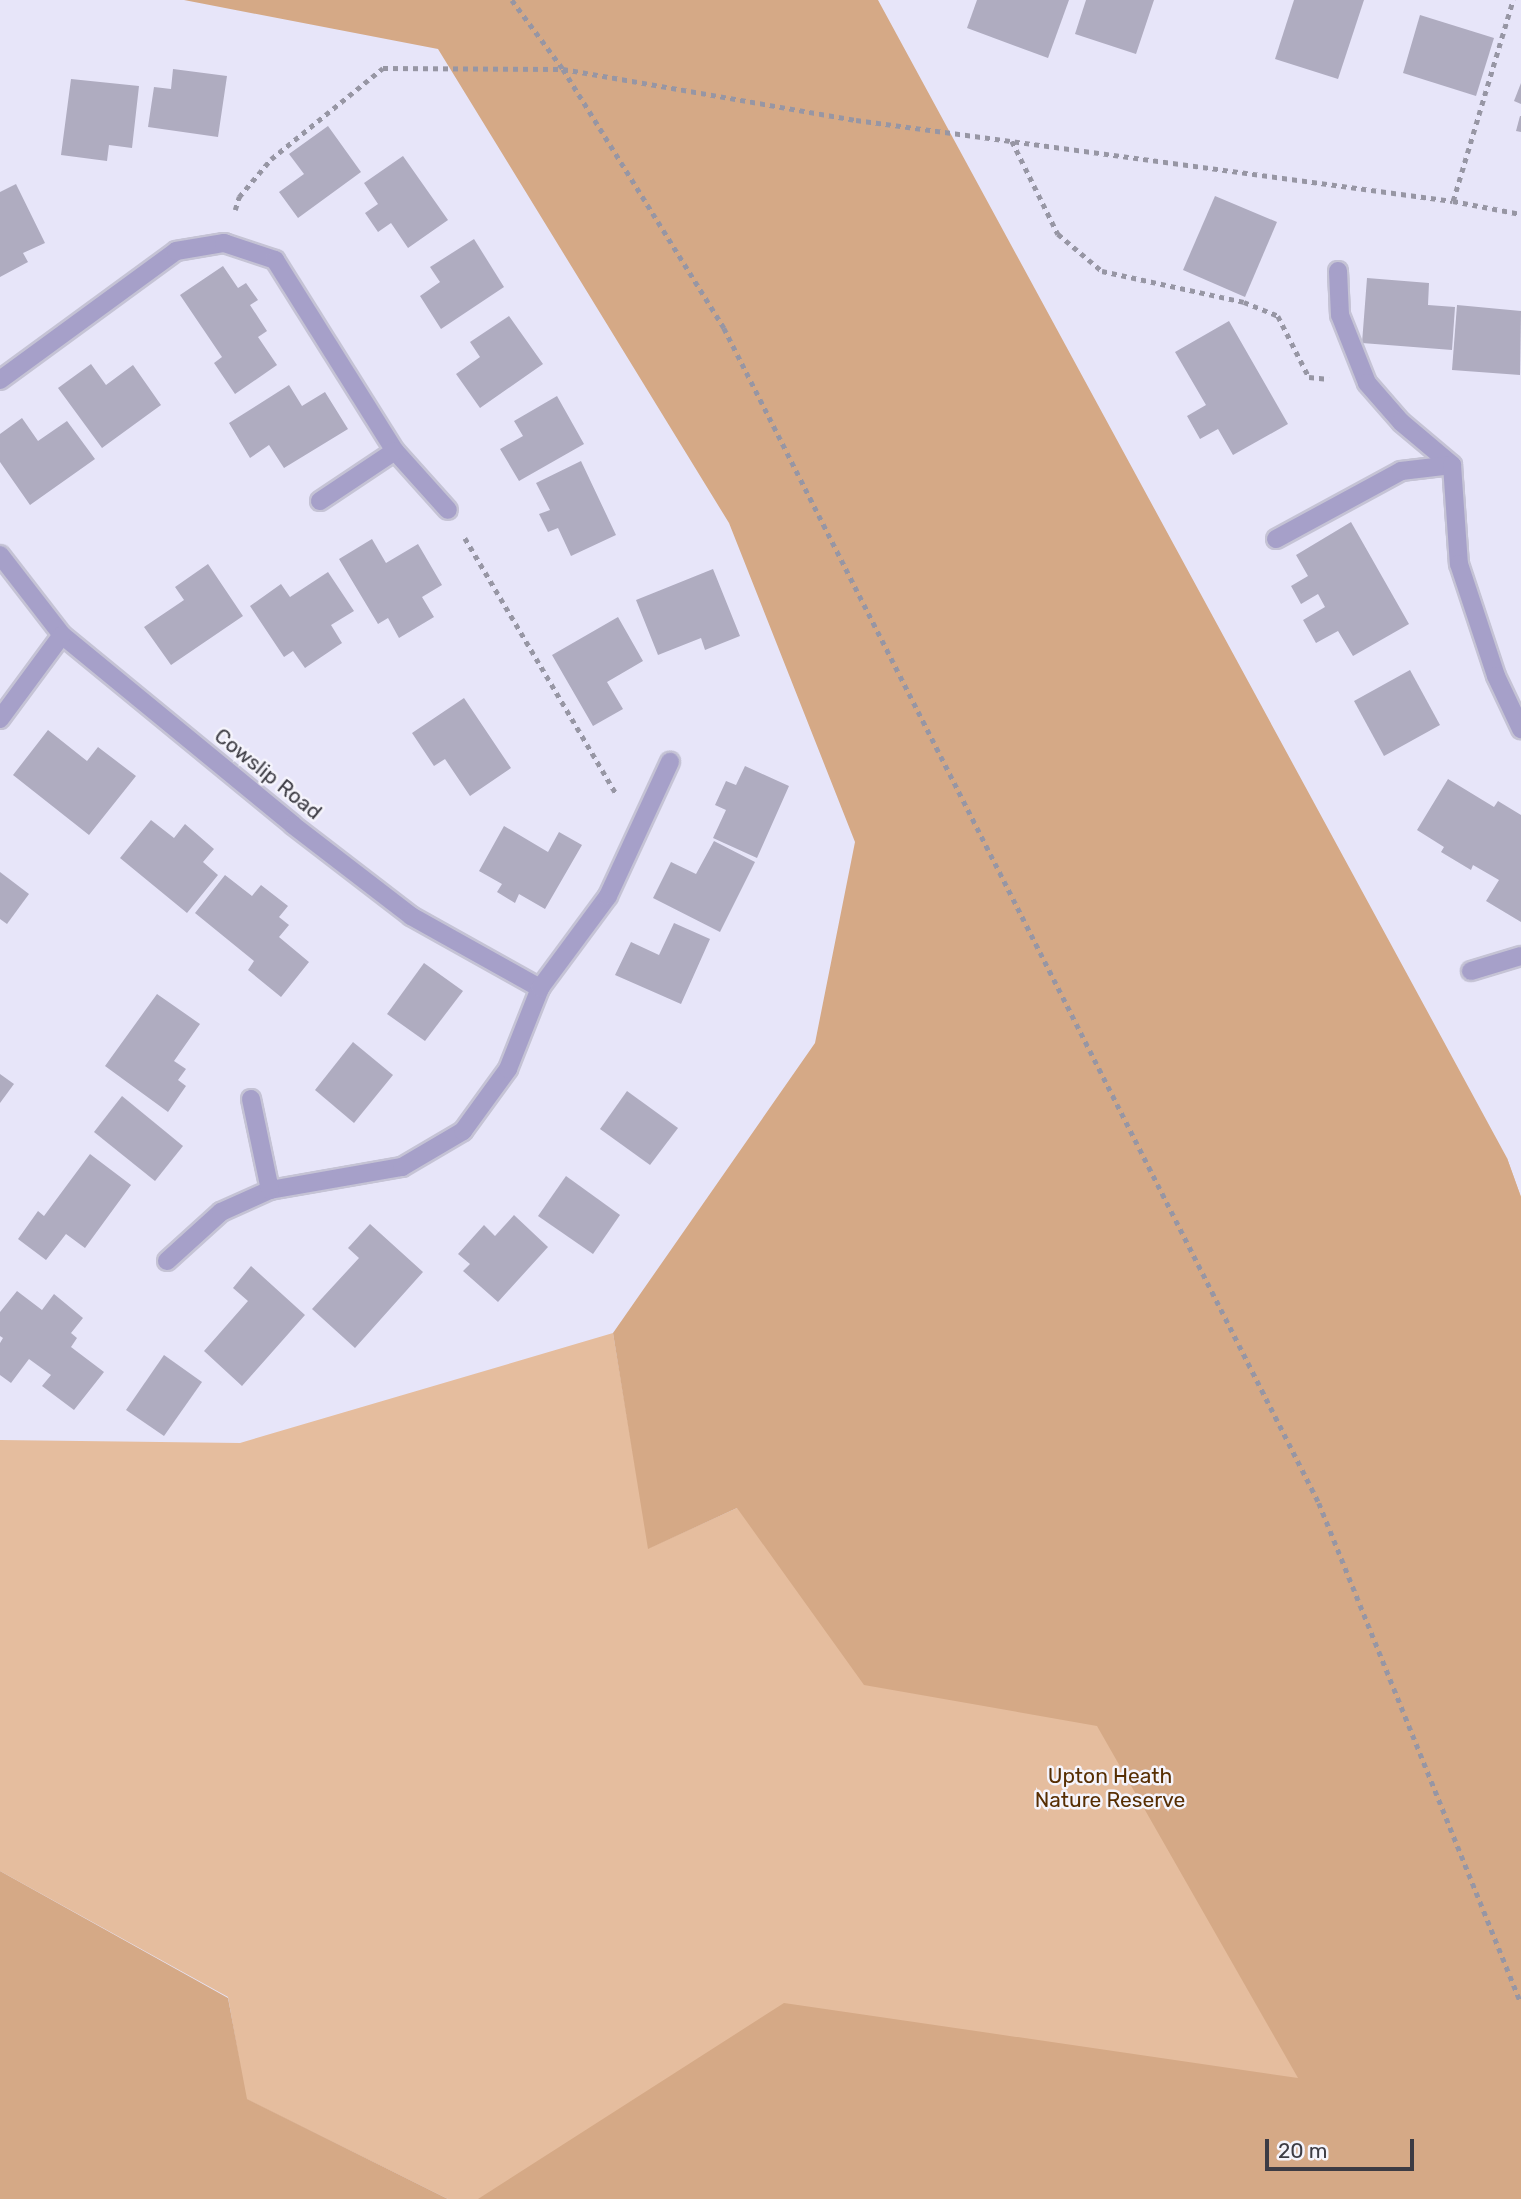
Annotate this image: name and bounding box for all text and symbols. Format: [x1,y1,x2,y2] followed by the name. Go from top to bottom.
[209,723,327,825] street label: Cowslip Road
[1035,1763,1185,1813] park label: Upton Heath Nature Reserve
[1269,2126,1418,2170] scale bar
[1278,2138,1327,2163] text: 20 m

